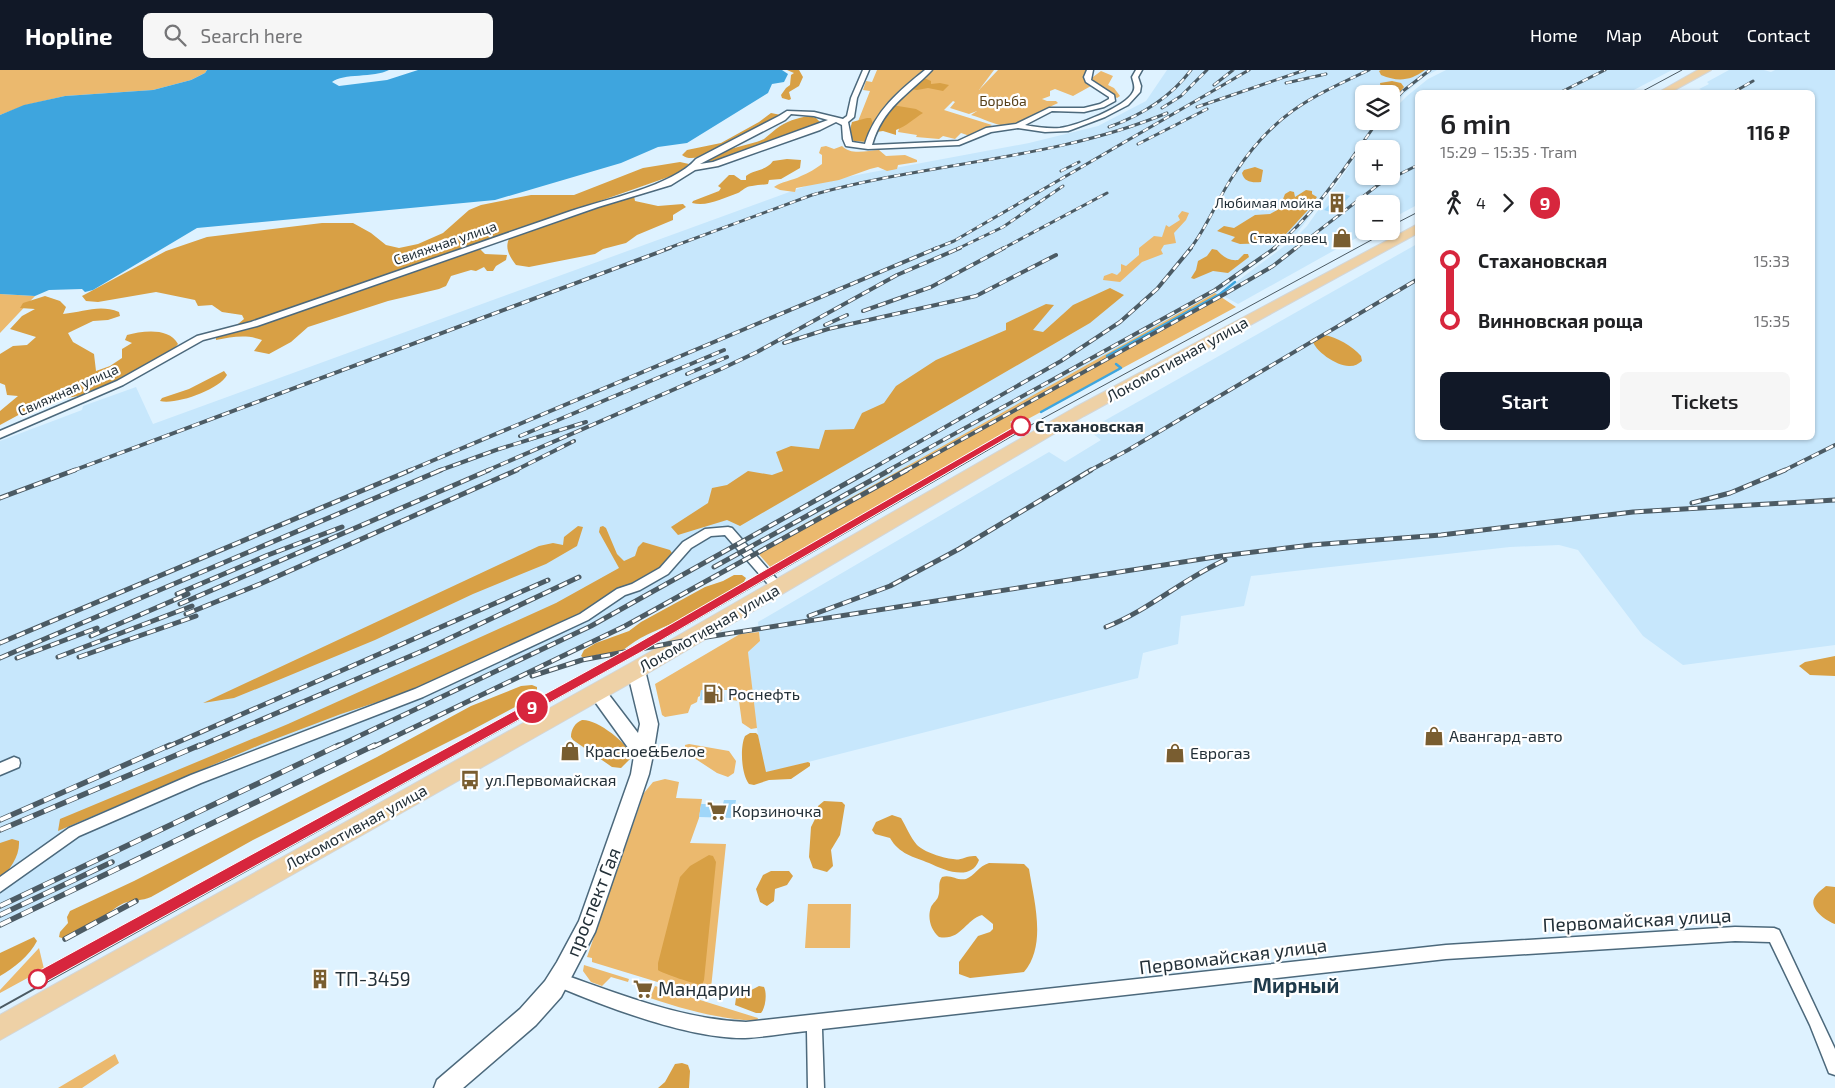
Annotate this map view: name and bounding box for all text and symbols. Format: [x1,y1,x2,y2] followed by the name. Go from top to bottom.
[143,13,493,58] search box
[25,21,113,50] text: Hopline
[161,21,189,49] icon: search
[201,24,303,47] text: Search here
[1530,24,1578,46] text: Home
[1606,24,1642,46] text: Map
[1670,24,1719,46] text: About
[1747,24,1810,46] text: Contact
[1355,85,1400,240] map controls
[1355,85,1400,130] button: layers
[979,92,1027,109] park label: Борьба
[1440,106,1511,140] text: 6 min
[1747,121,1790,144] text: 116 ₽
[1355,140,1400,185] button: +
[1440,142,1577,161] text: 15:29 – 15:35 · Tram
[1440,189,1468,217] icon: walk
[1494,189,1522,217] icon: forward
[1326,192,1348,214] building icon: Любимая мойка
[1540,192,1550,214] text: 9
[1476,193,1486,212] text: 4
[1215,194,1322,211] place label: Любимая мойка
[1355,195,1400,240] button: −
[391,217,499,268] street label: Свияжная улица
[1331,227,1353,249] shop icon: Стахановец
[1250,229,1327,246] place label: Стахановец
[1478,249,1607,272] text: Стахановская
[1753,251,1790,270] text: 15:33
[1478,309,1643,332] text: Винновская роща
[1754,311,1790,330] text: 15:35
[1102,312,1252,406] street label: Локомотивная улица
[15,360,121,419] street label: Свияжная улица
[1440,372,1610,430] button: Start
[1620,372,1790,430] button: Tickets
[1011,416,1031,436] marker: Стахановская
[1035,416,1144,435] place label: Стахановская
[635,580,783,676] street label: Локомотивная улица
[702,683,724,705] fuel station icon: Роснефть
[728,684,800,703] place label: Роснефть
[516,691,548,723] line badge: 9
[527,696,537,718] text: 9
[1423,725,1445,747] shop icon: Авангард-авто
[1449,726,1563,745] place label: Авангард-авто
[559,740,581,762] shop icon: Красное&Белое
[585,741,705,760] place label: Красное&Белое
[1164,742,1186,764] shop icon: Еврогаз
[1190,743,1251,762] place label: Еврогаз
[459,769,481,791] bus stop icon: ул.Первомайская
[485,770,616,790] place label: ул.Первомайская
[281,780,431,874] street label: Локомотивная улица
[706,800,728,822] supermarket icon: Корзиночка
[732,801,822,820] place label: Корзиночка
[560,844,625,960] street label: проспект Гая
[1542,903,1732,937] street label: Первомайская улица
[1138,933,1328,979] street label: Первомайская улица
[335,967,411,990] place label: ТП-3459
[309,968,331,990] building icon: ТП-3459
[28,969,48,989] unlabelled marker
[1253,972,1339,997] district label: Мирный
[658,977,751,1000] place label: Мандарин
[632,978,654,1000] supermarket icon: Мандарин

